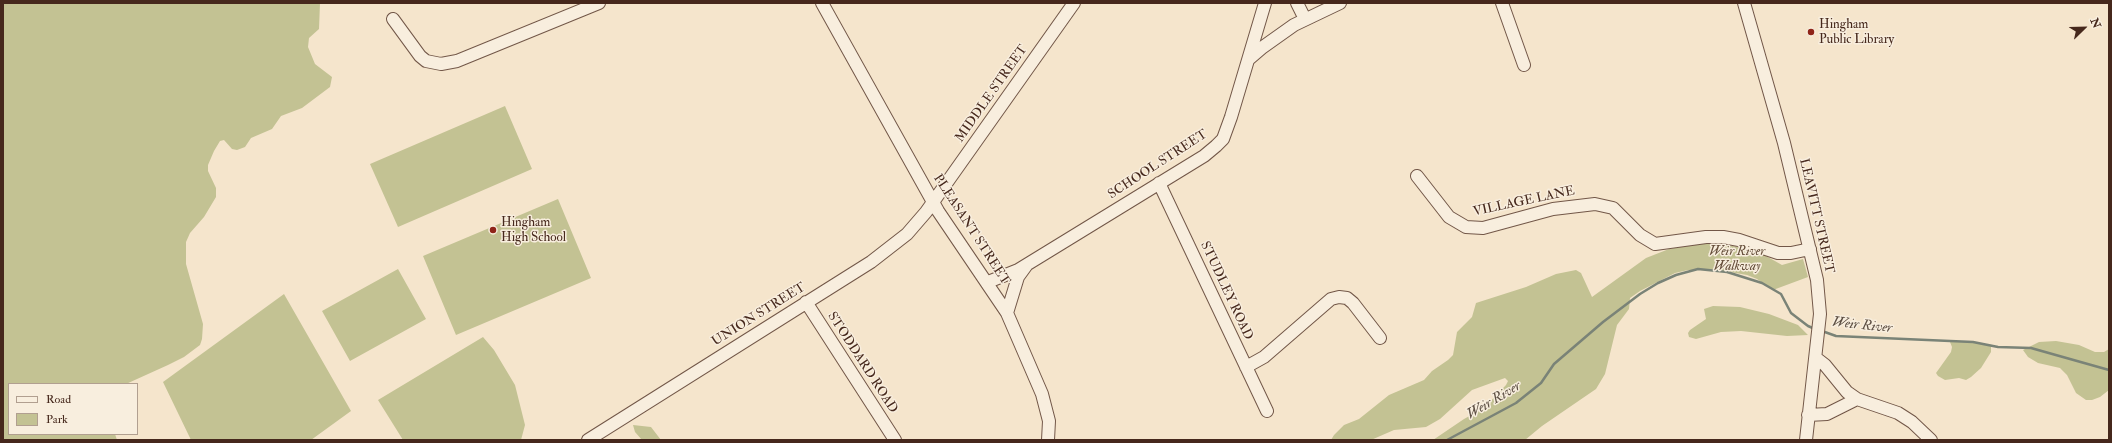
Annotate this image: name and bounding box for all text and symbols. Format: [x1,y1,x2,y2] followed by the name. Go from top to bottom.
[2064,8,2104,48] north arrow
[2088,16,2103,30] text: N
[1819,17,1894,48] place label: Hingham Public Library
[1806,27,1816,37] marker: Hingham Public Library
[953,42,1031,146] street label: MIDDLE STREET
[1105,127,1211,203] street label: SCHOOL STREET
[1795,157,1837,275] street label: LEAVITT STREET
[929,172,1013,288] street label: PLEASANT STREET
[1472,184,1576,220] street label: VILLAGE LANE
[501,215,566,246] place label: Hingham High School
[488,225,498,235] marker: Hingham High School
[1196,239,1256,343] street label: STUDLEY ROAD
[1709,244,1765,275] park label: Weir River Walkway
[709,280,809,350] street label: UNION STREET
[823,310,901,416] street label: STODDARD ROAD
[1831,314,1893,338] water label: Weir River
[1464,378,1524,424] water label: Weir River
[8,383,138,435] legend
[46,392,71,407] text: Road
[46,412,68,427] text: Park

